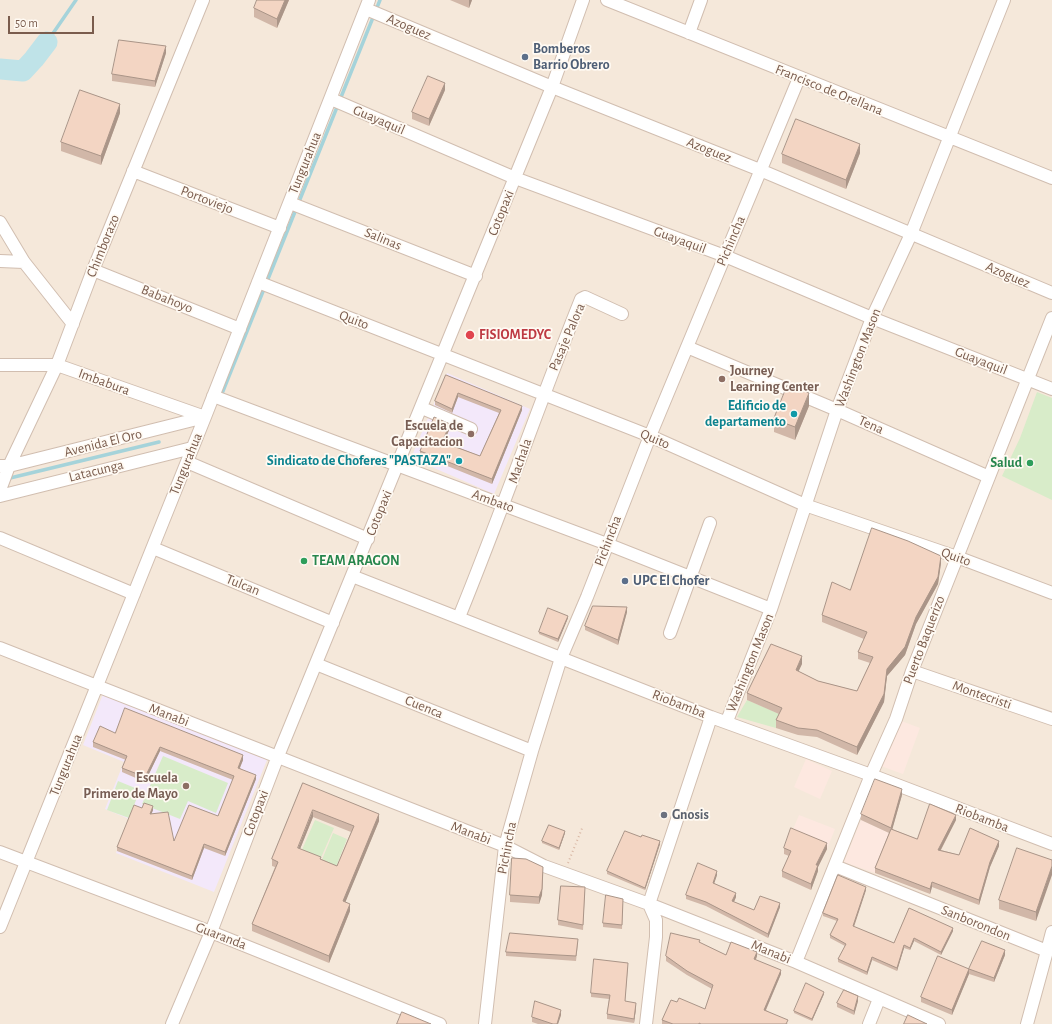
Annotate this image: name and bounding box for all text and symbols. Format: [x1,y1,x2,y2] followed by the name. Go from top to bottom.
[10,8,96,34] scale bar
[384,10,434,44] street label: Azoguez
[15,17,38,29] text: 50 m
[533,41,610,74] place label: Bomberos Barrio Obrero
[520,52,530,62] marker: Bomberos Barrio Obrero
[773,61,885,119] street label: Francisco de Orellana
[350,102,408,138] street label: Guayaquil
[285,129,325,197] street label: Tungurahua
[684,133,734,167] street label: Azoguez
[178,182,236,218] street label: Portoviejo
[484,188,518,238] street label: Cotopaxi
[83,212,123,280] street label: Chimborazo
[713,213,749,269] street label: Pichincha
[651,223,709,257] street label: Guayaquil
[362,224,404,254] street label: Salinas
[983,258,1033,292] street label: Azoguez
[139,281,195,317] street label: Babahoyo
[545,301,589,373] street label: Pasaje Palora
[831,306,885,410] street label: Washington Mason
[337,307,371,333] street label: Quito
[479,327,551,343] place label: FISIOMEDYC
[464,329,476,341] marker: FISIOMEDYC
[952,343,1010,379] street label: Guayaquil
[730,363,819,396] place label: Journey Learning Center
[76,365,132,399] street label: Imbabura
[717,374,727,384] marker: Journey Learning Center
[705,398,786,430] place label: Edificio de departamento
[789,409,799,419] marker: Edificio de departamento
[856,412,886,438] street label: Tena
[391,418,463,450] place label: Escuela de Capacitacion
[62,425,144,461] street label: Avenida El Oro
[638,425,672,453] street label: Quito
[466,429,476,439] marker: Escuela de Capacitacion
[166,430,206,498] street label: Tungurahua
[505,436,535,486] street label: Machala
[267,453,451,469] place label: Sindicato de Choferes "PASTAZA"
[990,455,1022,471] place label: Salud
[67,456,125,486] street label: Latacunga
[454,456,464,466] marker: Sindicato de Choferes "PASTAZA"
[1025,458,1035,468] marker: Salud
[469,486,517,516] street label: Ambato
[362,488,396,538] street label: Cotopaxi
[591,513,625,569] street label: Pichincha
[939,544,973,570] street label: Quito
[312,553,400,569] place label: TEAM ARAGON
[299,556,309,566] marker: TEAM ARAGON
[224,571,262,599] street label: Tulcan
[633,573,709,589] place label: UPC El Chofer
[620,576,630,586] marker: UPC El Chofer
[899,593,949,687] street label: Puerto Baquerizo
[723,611,777,715] street label: Washington Mason
[950,677,1014,713] street label: Montecristi
[650,686,708,722] street label: Riobamba
[402,692,446,722] street label: Cuenca
[147,700,191,730] street label: Manabi
[46,731,86,799] street label: Tungurahua
[83,770,178,802] place label: Escuela Primero de Mayo
[181,781,191,791] marker: Escuela Primero de Mayo
[240,788,272,838] street label: Cotopaxi
[953,800,1011,836] street label: Riobamba
[672,807,709,823] place label: Gnosis
[659,810,669,820] marker: Gnosis
[449,818,493,848] street label: Manabi
[494,820,520,876] street label: Pichincha
[939,901,1013,945] street label: Sanborondon
[193,919,249,953] street label: Guaranda
[749,936,793,968] street label: Manabi

